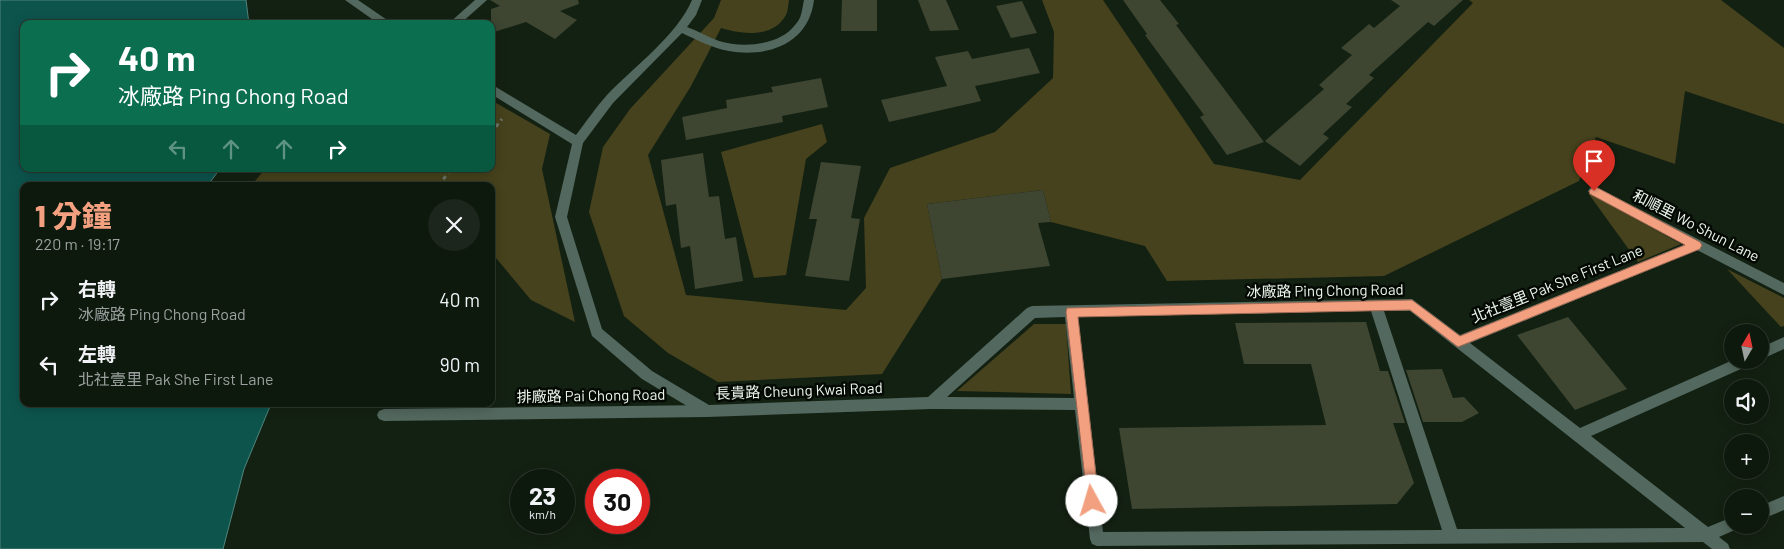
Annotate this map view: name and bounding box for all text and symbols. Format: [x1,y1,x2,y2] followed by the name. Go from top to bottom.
[118,36,195,78] text: 40 m
[35,40,100,105] icon: right
[118,82,349,108] text: 冰廠路 Ping Chong Road
[164,135,192,163] icon: left
[217,135,245,163] icon: ahead
[270,135,298,163] icon: ahead
[323,135,351,163] icon: right
[1573,140,1615,191] pin
[1580,147,1608,175] icon: arrive
[1630,185,1763,265] street label: 和順里 Wo Shun Lane
[35,197,112,233] text: 1 分鐘
[428,199,480,251] button: close
[35,234,120,253] text: 220 m · 19:17
[1468,240,1645,326] street label: 北社壹里 Pak She First Lane
[78,277,116,300] text: 右轉
[1246,280,1404,300] street label: 冰廠路 Ping Chong Road
[35,286,63,314] icon: right
[439,288,480,311] text: 40 m
[78,304,246,323] text: 冰廠路 Ping Chong Road
[1724,324,1769,369] north arrow
[1724,324,1769,534] map controls
[78,342,116,365] text: 左轉
[35,351,63,379] icon: left
[440,353,480,376] text: 90 m
[78,369,274,388] text: 北社壹里 Pak She First Lane
[715,378,883,402] street label: 長貴路 Cheung Kwai Road
[1724,379,1769,424] button: sound
[516,385,666,405] street label: 排廠路 Pai Chong Road
[1724,434,1769,479] button: +
[585,469,650,534] speed limit sign: 30
[1065,474,1117,526] position arrow
[529,480,556,510] text: 23
[1724,489,1769,534] button: −
[529,507,556,521] text: km/h

